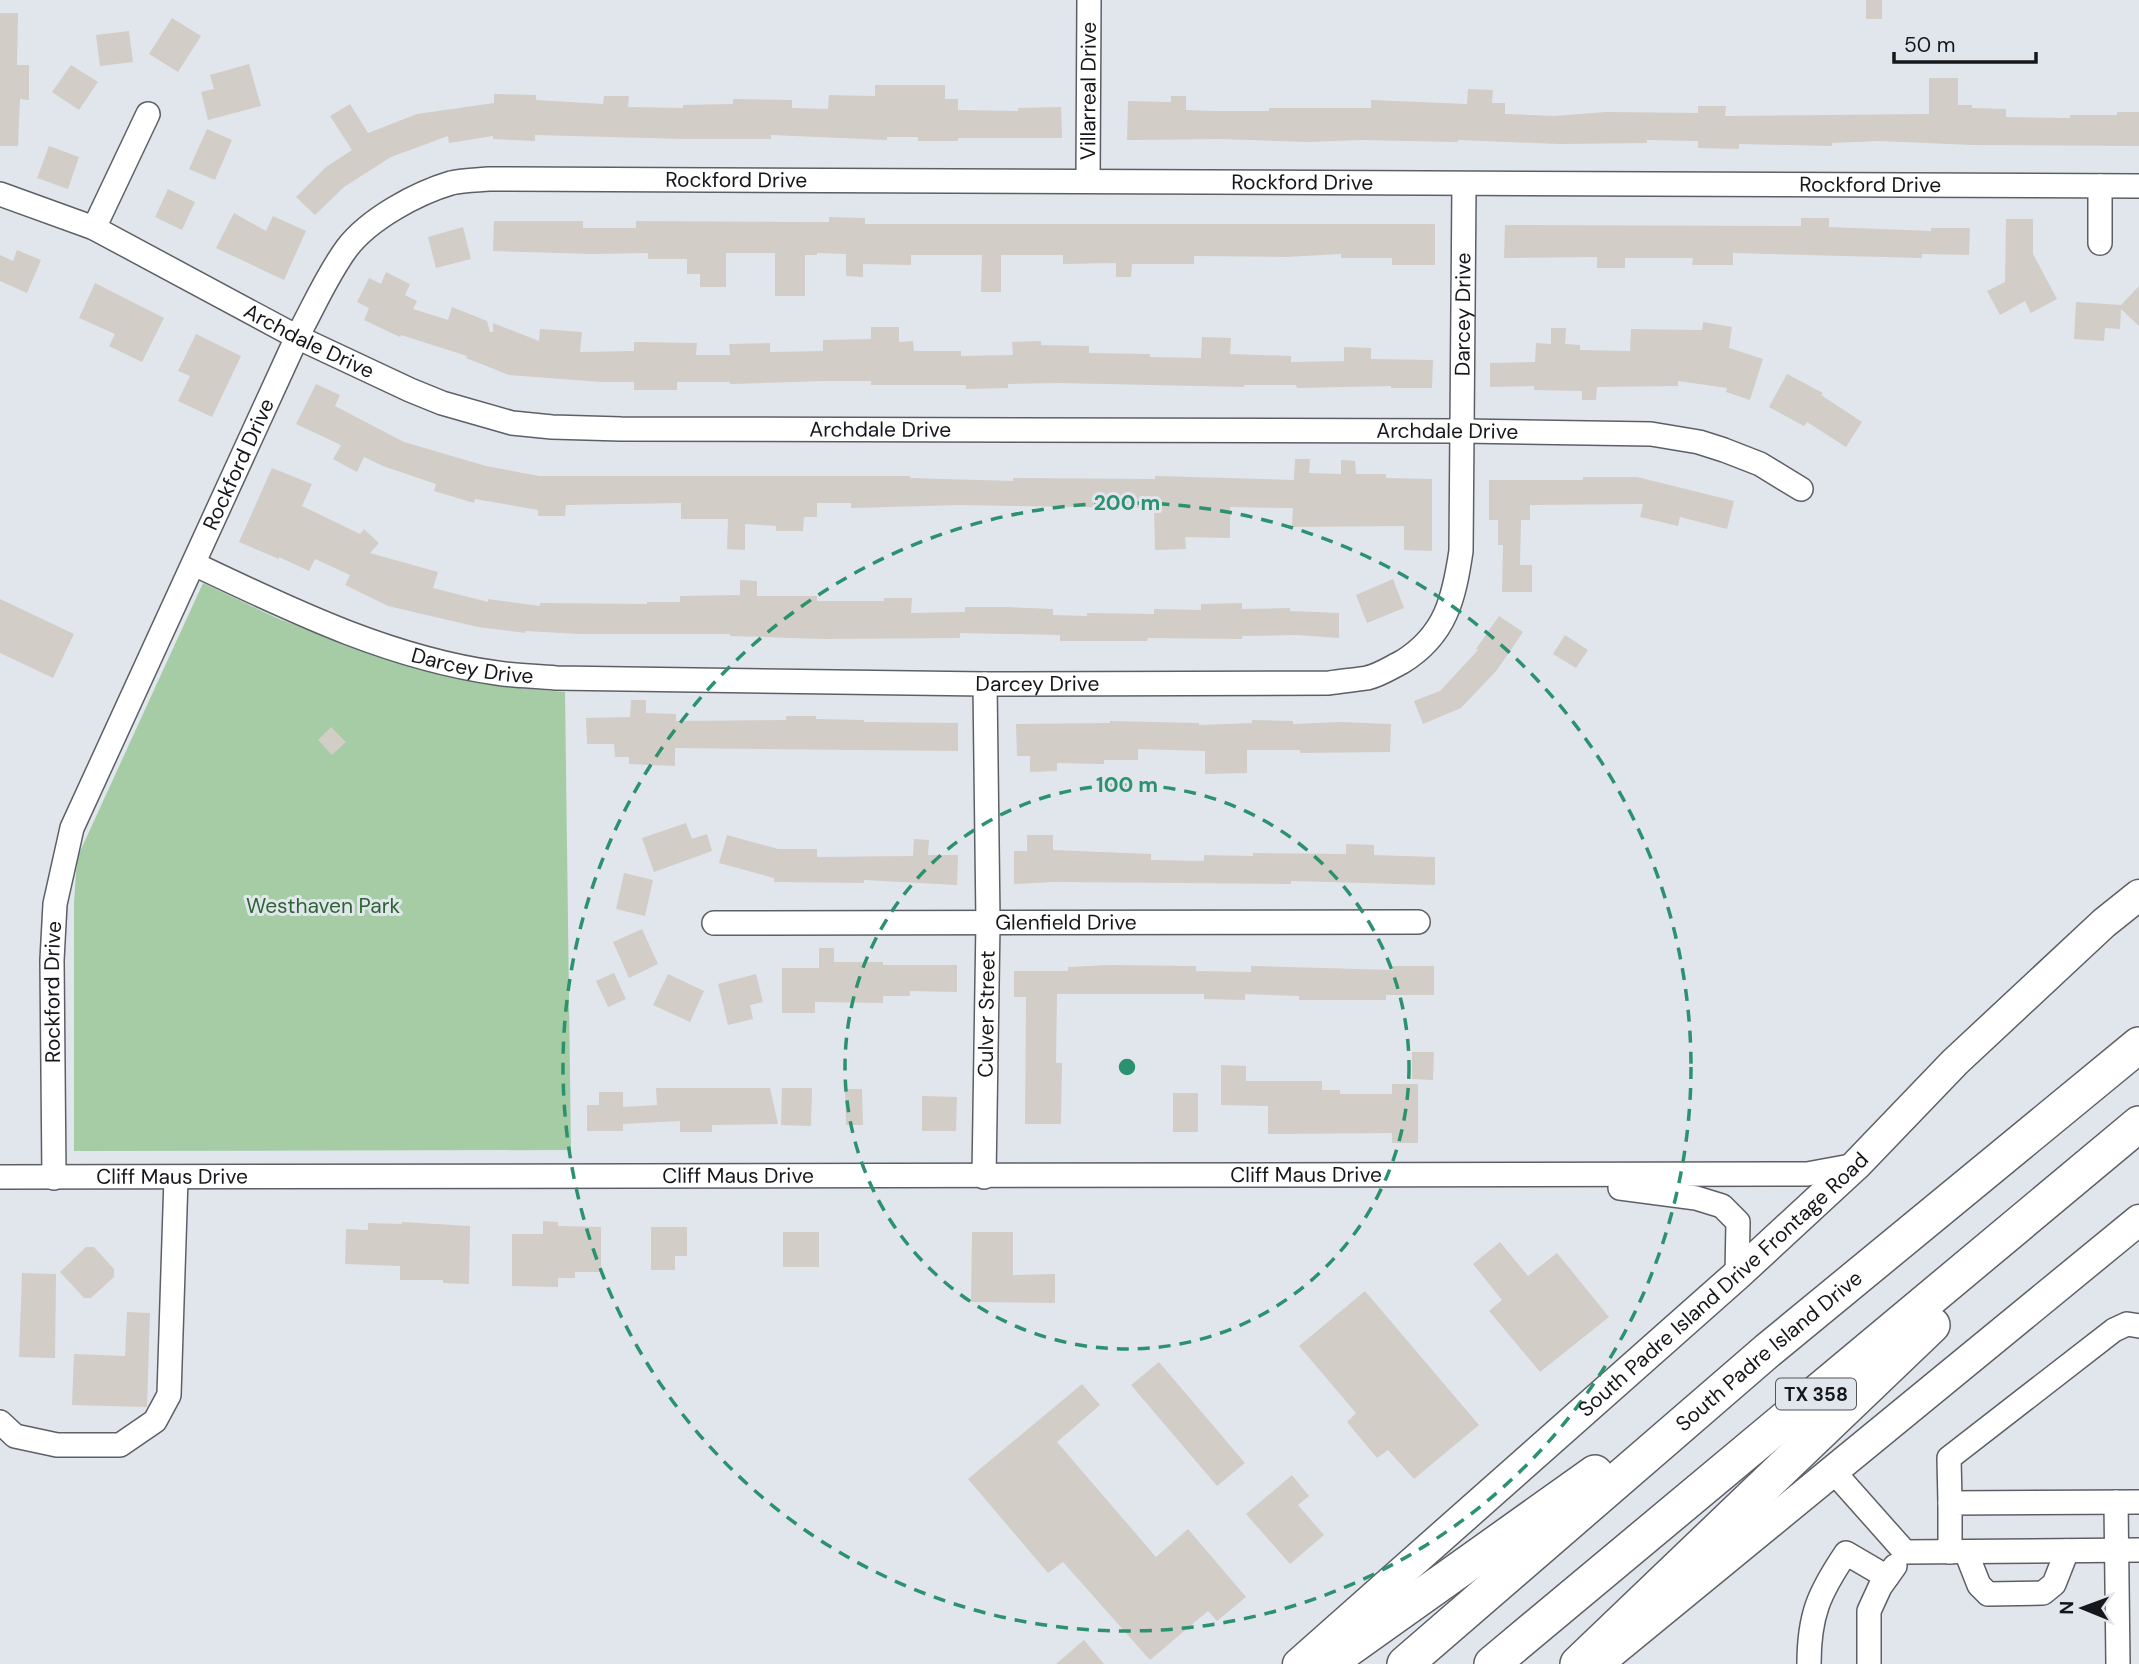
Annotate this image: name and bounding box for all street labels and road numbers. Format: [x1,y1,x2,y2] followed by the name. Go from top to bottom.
[1074,22,1103,160] street label: Villarreal Drive
[665,166,807,194] street label: Rockford Drive
[1231,168,1373,197] street label: Rockford Drive
[1799,171,1941,199] street label: Rockford Drive
[1448,252,1477,376] street label: Darcey Drive
[239,297,379,385] street label: Archdale Drive
[196,394,281,535] street label: Rockford Drive
[809,415,951,444] street label: Archdale Drive
[1376,417,1519,446] street label: Archdale Drive
[408,641,534,690] street label: Darcey Drive
[975,670,1099,698] street label: Darcey Drive
[995,908,1137,937] street label: Glenfield Drive
[38,920,68,1063] street label: Rockford Drive
[972,950,1002,1078] street label: Culver Street
[1573,1147,1873,1421] street label: South Padre Island Drive Frontage Road
[1230,1161,1382,1189] street label: Cliff Maus Drive
[662,1162,814,1190] street label: Cliff Maus Drive
[96,1163,248,1191] street label: Cliff Maus Drive
[1671,1266,1867,1436] street label: South Padre Island Drive
[1776,1378,1856,1410] road number: TX 358

